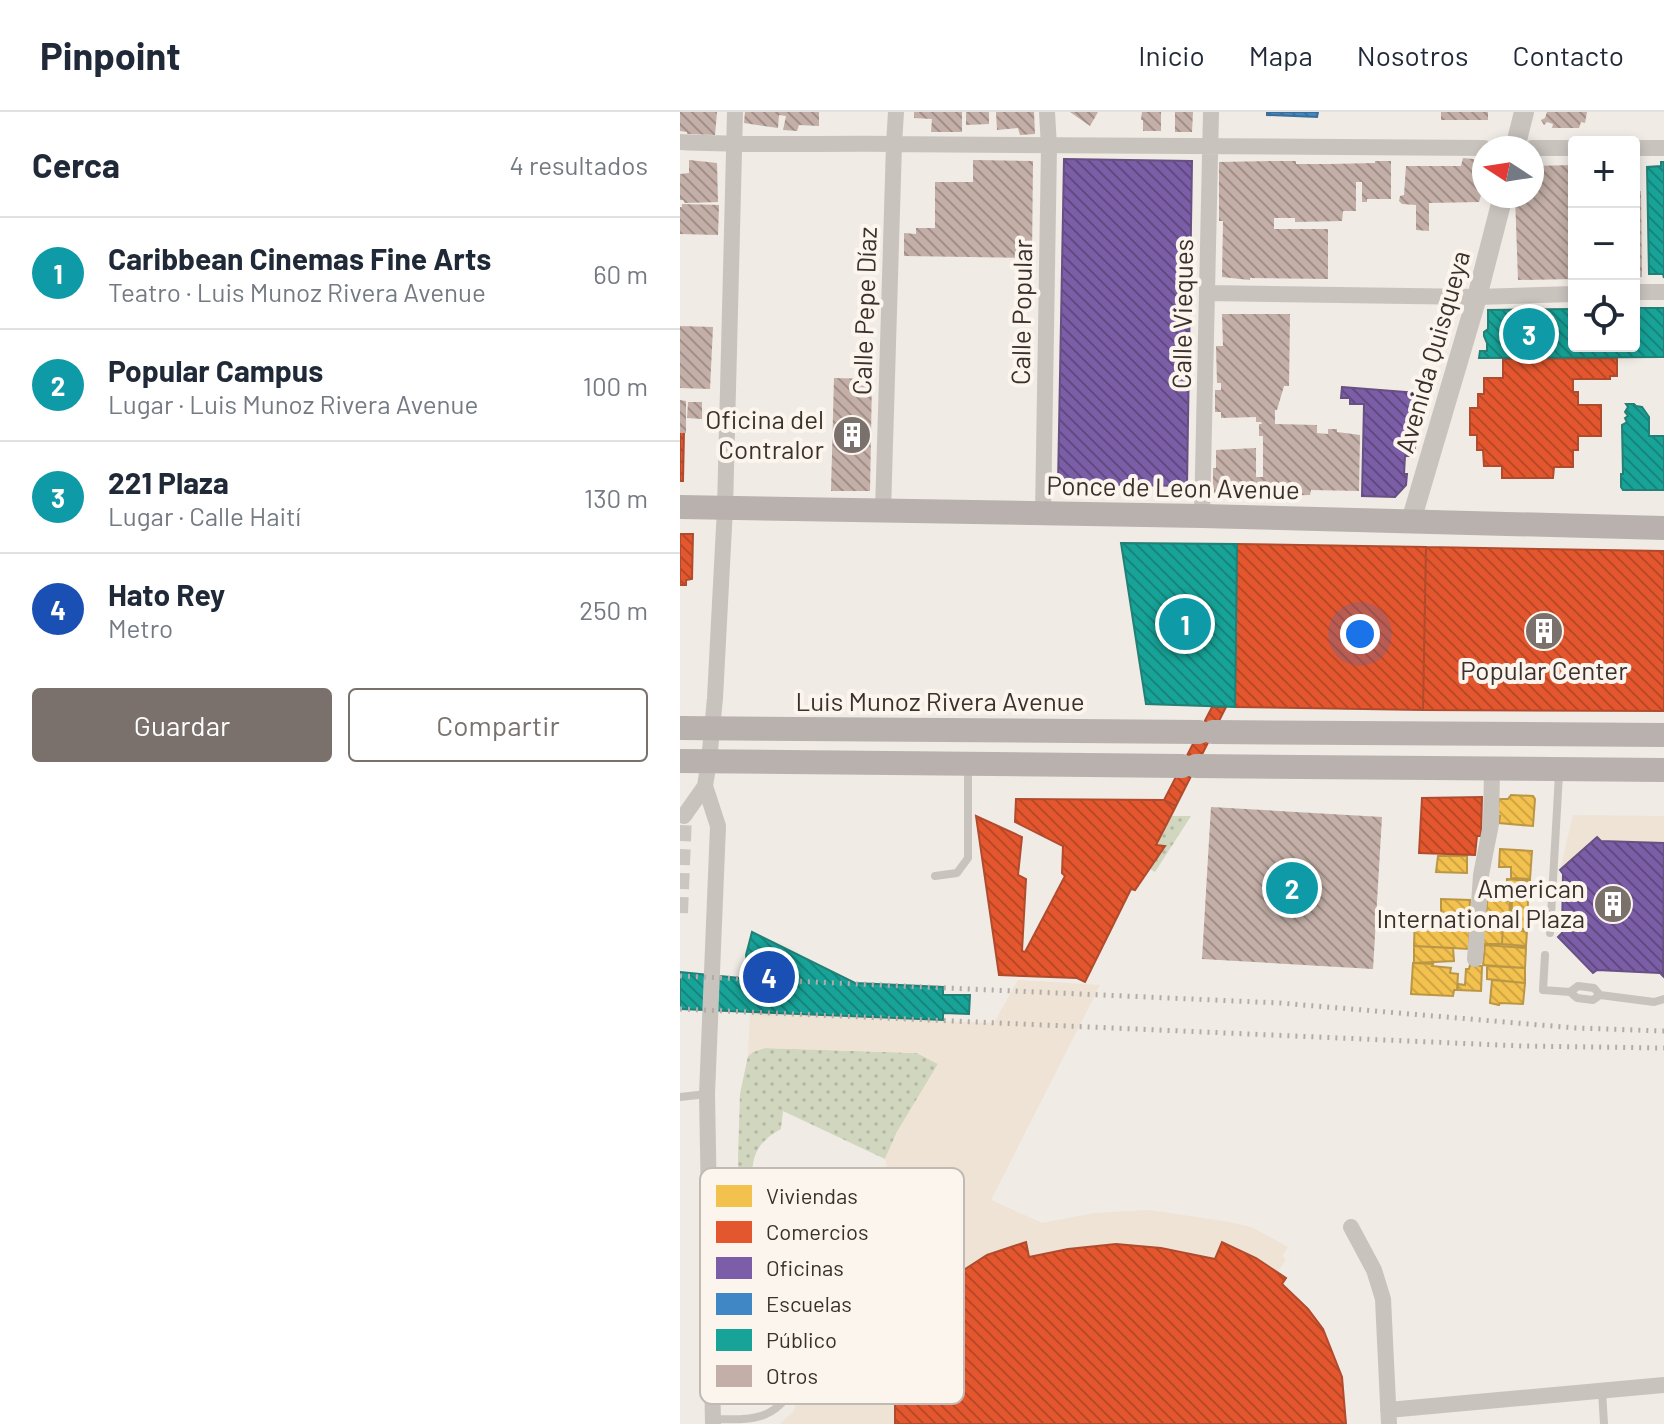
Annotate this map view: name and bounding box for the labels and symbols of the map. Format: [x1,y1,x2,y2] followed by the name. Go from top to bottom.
[1472,136,1544,208] north arrow
[845,226,882,396] street label: Calle Pepe Díaz
[1004,238,1037,385] street label: Calle Popular
[1165,239,1198,389] street label: Calle Vieques
[1388,247,1475,456] street label: Avenida Quisqueya
[1503,304,1555,364] pin: 3
[705,403,825,464] place label: Oficina del Contralor
[831,414,873,456] building icon: Oficina del Contralor
[1046,469,1300,504] street label: Ponce de Leon Avenue
[1159,594,1211,654] pin: 1
[1523,610,1565,652] building icon: Popular Center
[1340,614,1380,654] your location
[1460,654,1628,685] place label: Popular Center
[795,685,1085,716] street label: Luis Munoz Rivera Avenue
[1266,858,1318,918] pin: 2
[1376,872,1585,933] place label: American International Plaza
[1592,883,1634,925] building icon: American International Plaza
[743,947,795,1007] pin: 4
[700,1168,964,1404] legend
[766,1182,858,1208] text: Viviendas
[766,1218,869,1244] text: Comercios
[766,1254,844,1280] text: Oficinas
[766,1290,852,1316] text: Escuelas
[766,1326,837,1352] text: Público
[766,1362,818,1388] text: Otros

